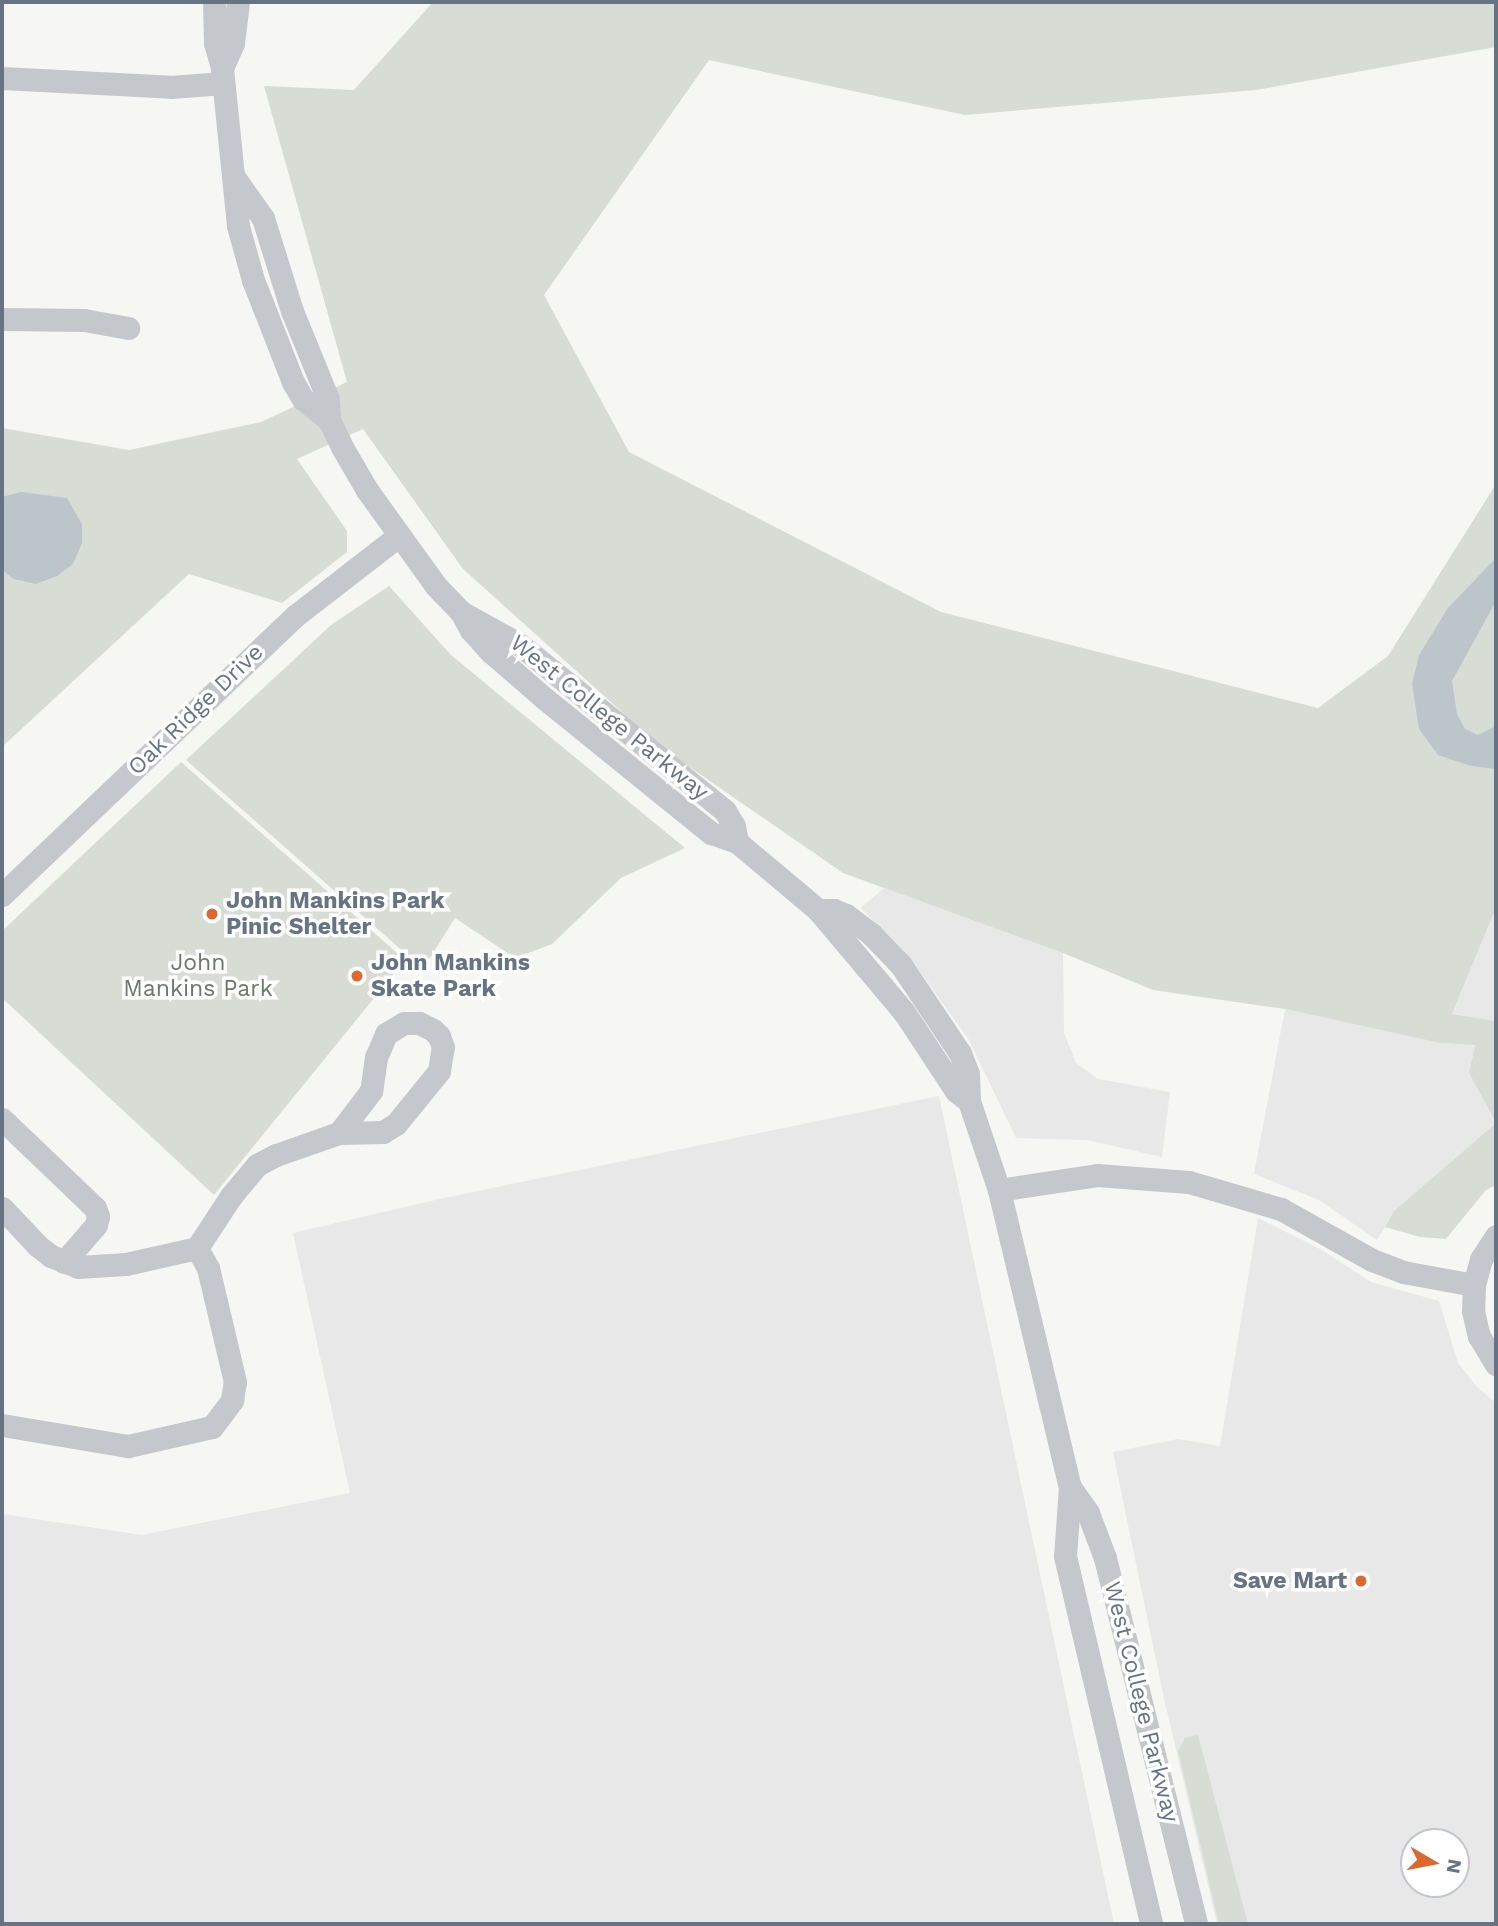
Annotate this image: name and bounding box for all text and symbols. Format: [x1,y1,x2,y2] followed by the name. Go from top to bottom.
[504,630,714,806] street label: West College Parkway
[123,638,269,782] street label: Oak Ridge Drive
[226,887,444,941] place label: John Mankins Park Pinic Shelter
[204,906,220,922] marker: John Mankins Park Pinic Shelter
[123,949,273,1003] park label: John Mankins Park
[371,949,530,1003] place label: John Mankins Skate Park
[349,968,365,984] marker: John Mankins Skate Park
[1233,1567,1347,1595] place label: Save Mart
[1353,1573,1369,1589] marker: Save Mart
[1098,1579,1184,1825] street label: West College Parkway
[1400,1828,1470,1898] north arrow
[1442,1857,1467,1875] text: N

